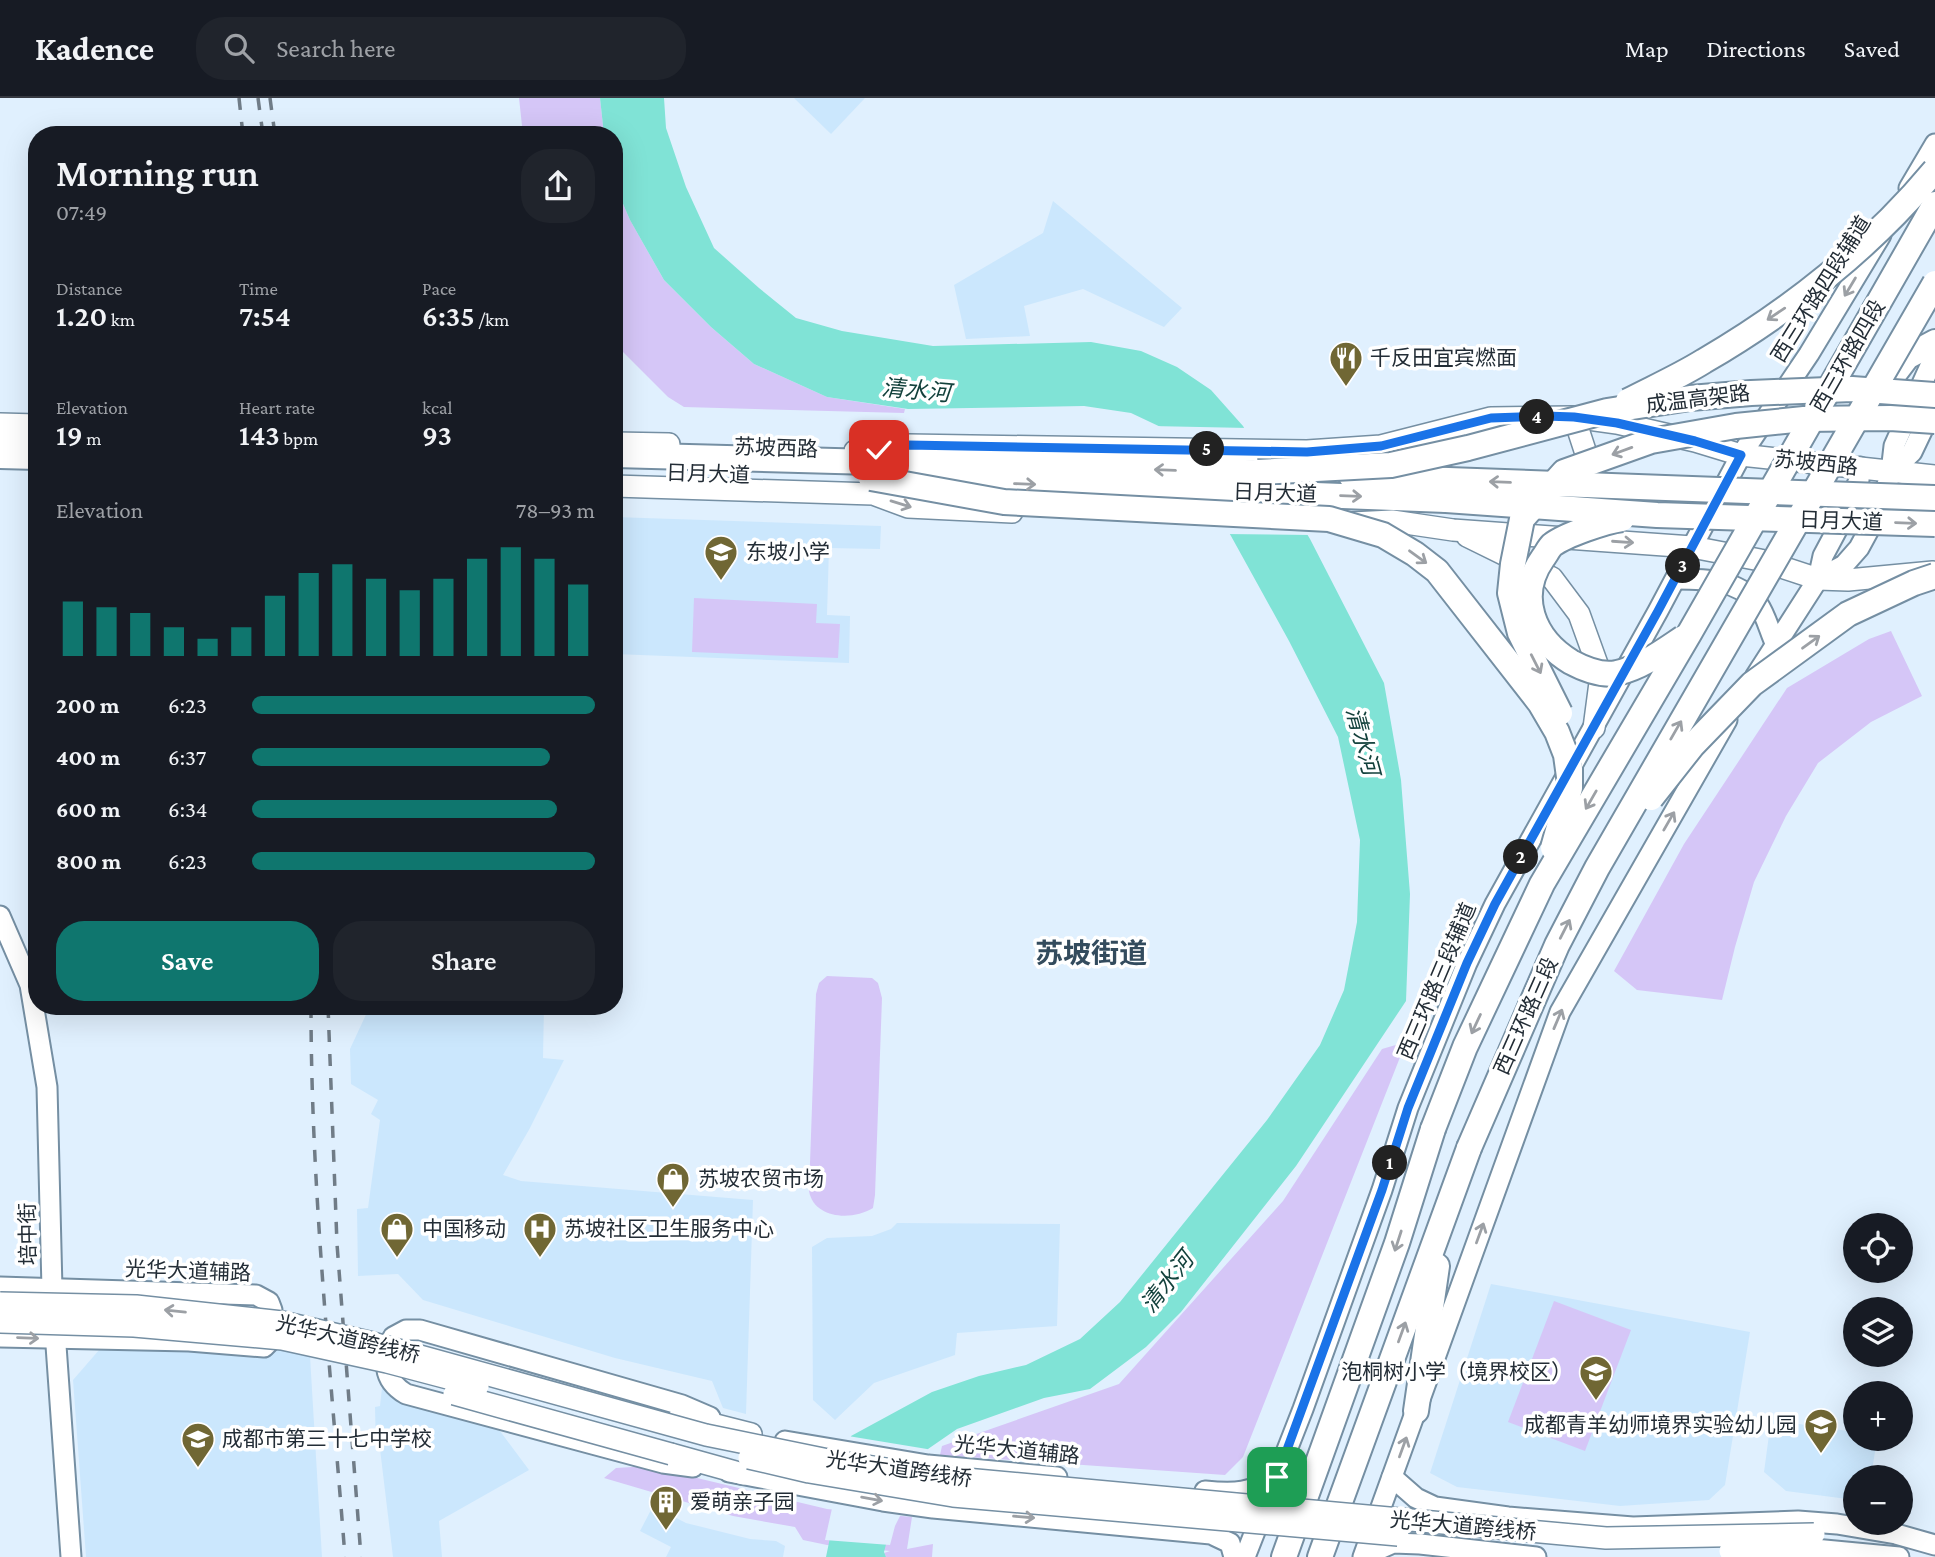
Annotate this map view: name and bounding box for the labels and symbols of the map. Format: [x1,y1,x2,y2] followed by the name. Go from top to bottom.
[1766,211,1876,367] street label: 西三环路四段辅道
[1843,277,1857,297] one-way arrow
[1806,295,1890,417] street label: 西三环路四段
[1767,307,1787,321] one-way arrow
[1327,339,1365,388] restaurant icon: 千反田宜宾燃面
[1370,346,1517,370] place label: 千反田宜宾燃面
[880,374,955,406] water label: 清水河
[1644,381,1752,417] street label: 成温高架路
[1520,400,1554,434] pin: 4
[849,420,909,480] pin
[1190,432,1224,466] pin: 5
[734,435,818,461] street label: 苏坡西路
[1611,446,1633,458] one-way arrow
[1773,447,1859,479] street label: 苏坡西路
[666,461,750,487] street label: 日月大道
[1154,463,1177,477] one-way arrow
[1488,476,1511,489] one-way arrow
[1014,477,1037,490] one-way arrow
[1233,480,1317,506] street label: 日月大道
[1339,490,1362,503] one-way arrow
[890,498,912,511] one-way arrow
[1799,508,1883,534] street label: 日月大道
[1894,517,1917,530] one-way arrow
[702,533,740,582] school or university icon: 东坡小学
[1611,536,1634,549] one-way arrow
[746,540,830,564] place label: 东坡小学
[1666,548,1700,584] pin: 3
[1408,550,1427,564] one-way arrow
[1801,634,1820,649] one-way arrow
[1530,654,1544,674] one-way arrow
[1342,704,1386,782] water label: 清水河
[1669,721,1683,741] one-way arrow
[1584,790,1598,810] one-way arrow
[1662,811,1676,831] one-way arrow
[1504,840,1538,874] pin: 2
[1393,899,1481,1063] street label: 西三环路三段辅道
[1559,919,1573,940] one-way arrow
[1035,938,1147,969] district label: 苏坡街道
[1489,954,1563,1078] street label: 西三环路三段
[1552,1009,1565,1030] one-way arrow
[1468,1013,1482,1034] one-way arrow
[1372,1146,1408,1180] pin: 1
[654,1160,692,1209] shop icon: 苏坡农贸市场
[698,1167,824,1191] place label: 苏坡农贸市场
[15,1202,41,1266] street label: 培中街
[378,1210,416,1259] shop icon: 中国移动
[521,1210,559,1259] hospital icon: 苏坡社区卫生服务中心
[422,1217,506,1241] place label: 中国移动
[564,1217,774,1241] place label: 苏坡社区卫生服务中心
[1475,1222,1487,1244] one-way arrow
[1391,1229,1403,1251] one-way arrow
[1136,1244,1201,1317] water label: 清水河
[125,1257,251,1285] street label: 光华大道辅路
[164,1304,187,1317] one-way arrow
[274,1311,422,1367] street label: 光华大道跨线桥
[1397,1321,1409,1343] one-way arrow
[16,1331,39,1344] one-way arrow
[1577,1353,1615,1402] school or university icon: 泡桐树小学（境界校区）
[1341,1360,1572,1384] place label: 泡桐树小学（境界校区）
[1802,1406,1840,1455] school or university icon: 成都青羊幼师境界实验幼儿园
[1524,1413,1797,1437] place label: 成都青羊幼师境界实验幼儿园
[179,1420,217,1469] school or university icon: 成都市第三十七中学校
[222,1427,432,1451] place label: 成都市第三十七中学校
[953,1431,1081,1469] street label: 光华大道辅路
[1398,1436,1410,1458] one-way arrow
[825,1447,973,1491] street label: 光华大道跨线桥
[1247,1447,1307,1507] pin
[647,1483,685,1532] building icon: 爱萌亲子园
[690,1490,795,1514] place label: 爱萌亲子园
[860,1493,883,1506] one-way arrow
[1389,1508,1537,1544] street label: 光华大道跨线桥
[1013,1511,1035,1524] one-way arrow

